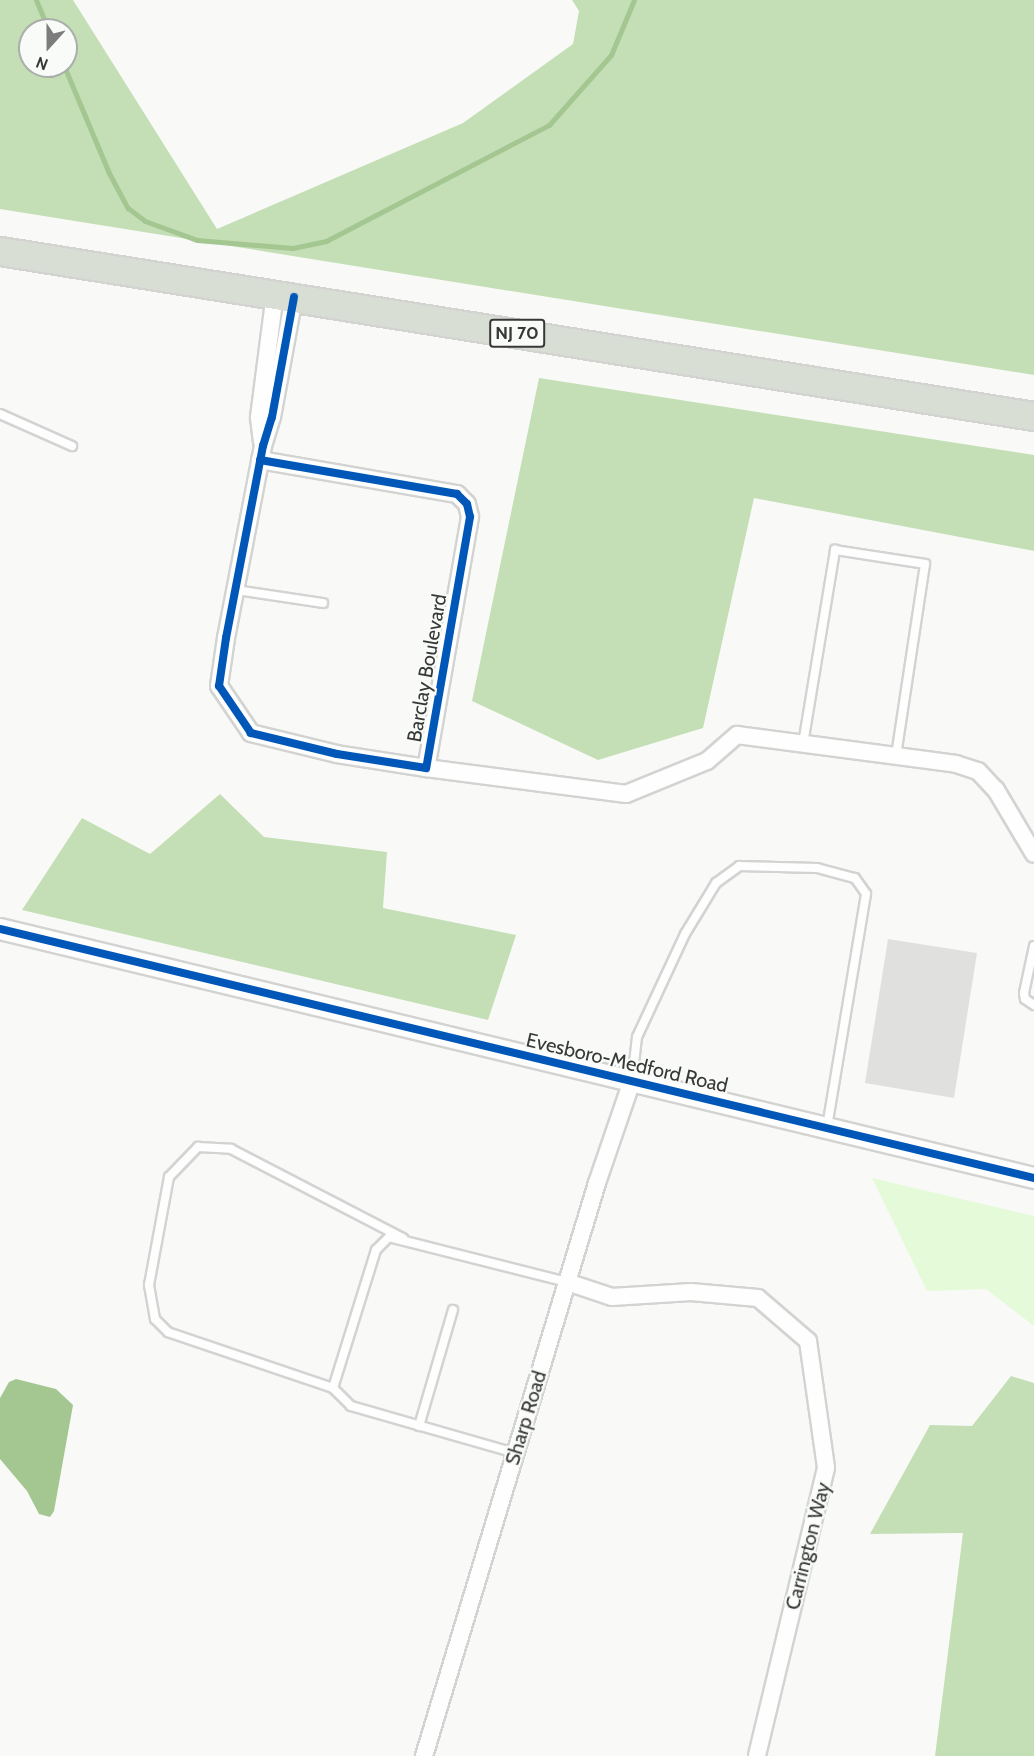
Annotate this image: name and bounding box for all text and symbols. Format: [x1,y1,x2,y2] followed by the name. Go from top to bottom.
[18,18,78,78] north arrow
[33,53,51,74] text: N
[488,318,546,348] road number: NJ 70
[402,592,452,744] street label: Barclay Boulevard
[524,1028,730,1098] street label: Evesboro-Medford Road
[500,1368,552,1468] street label: Sharp Road
[781,1480,835,1612] street label: Carrington Way

